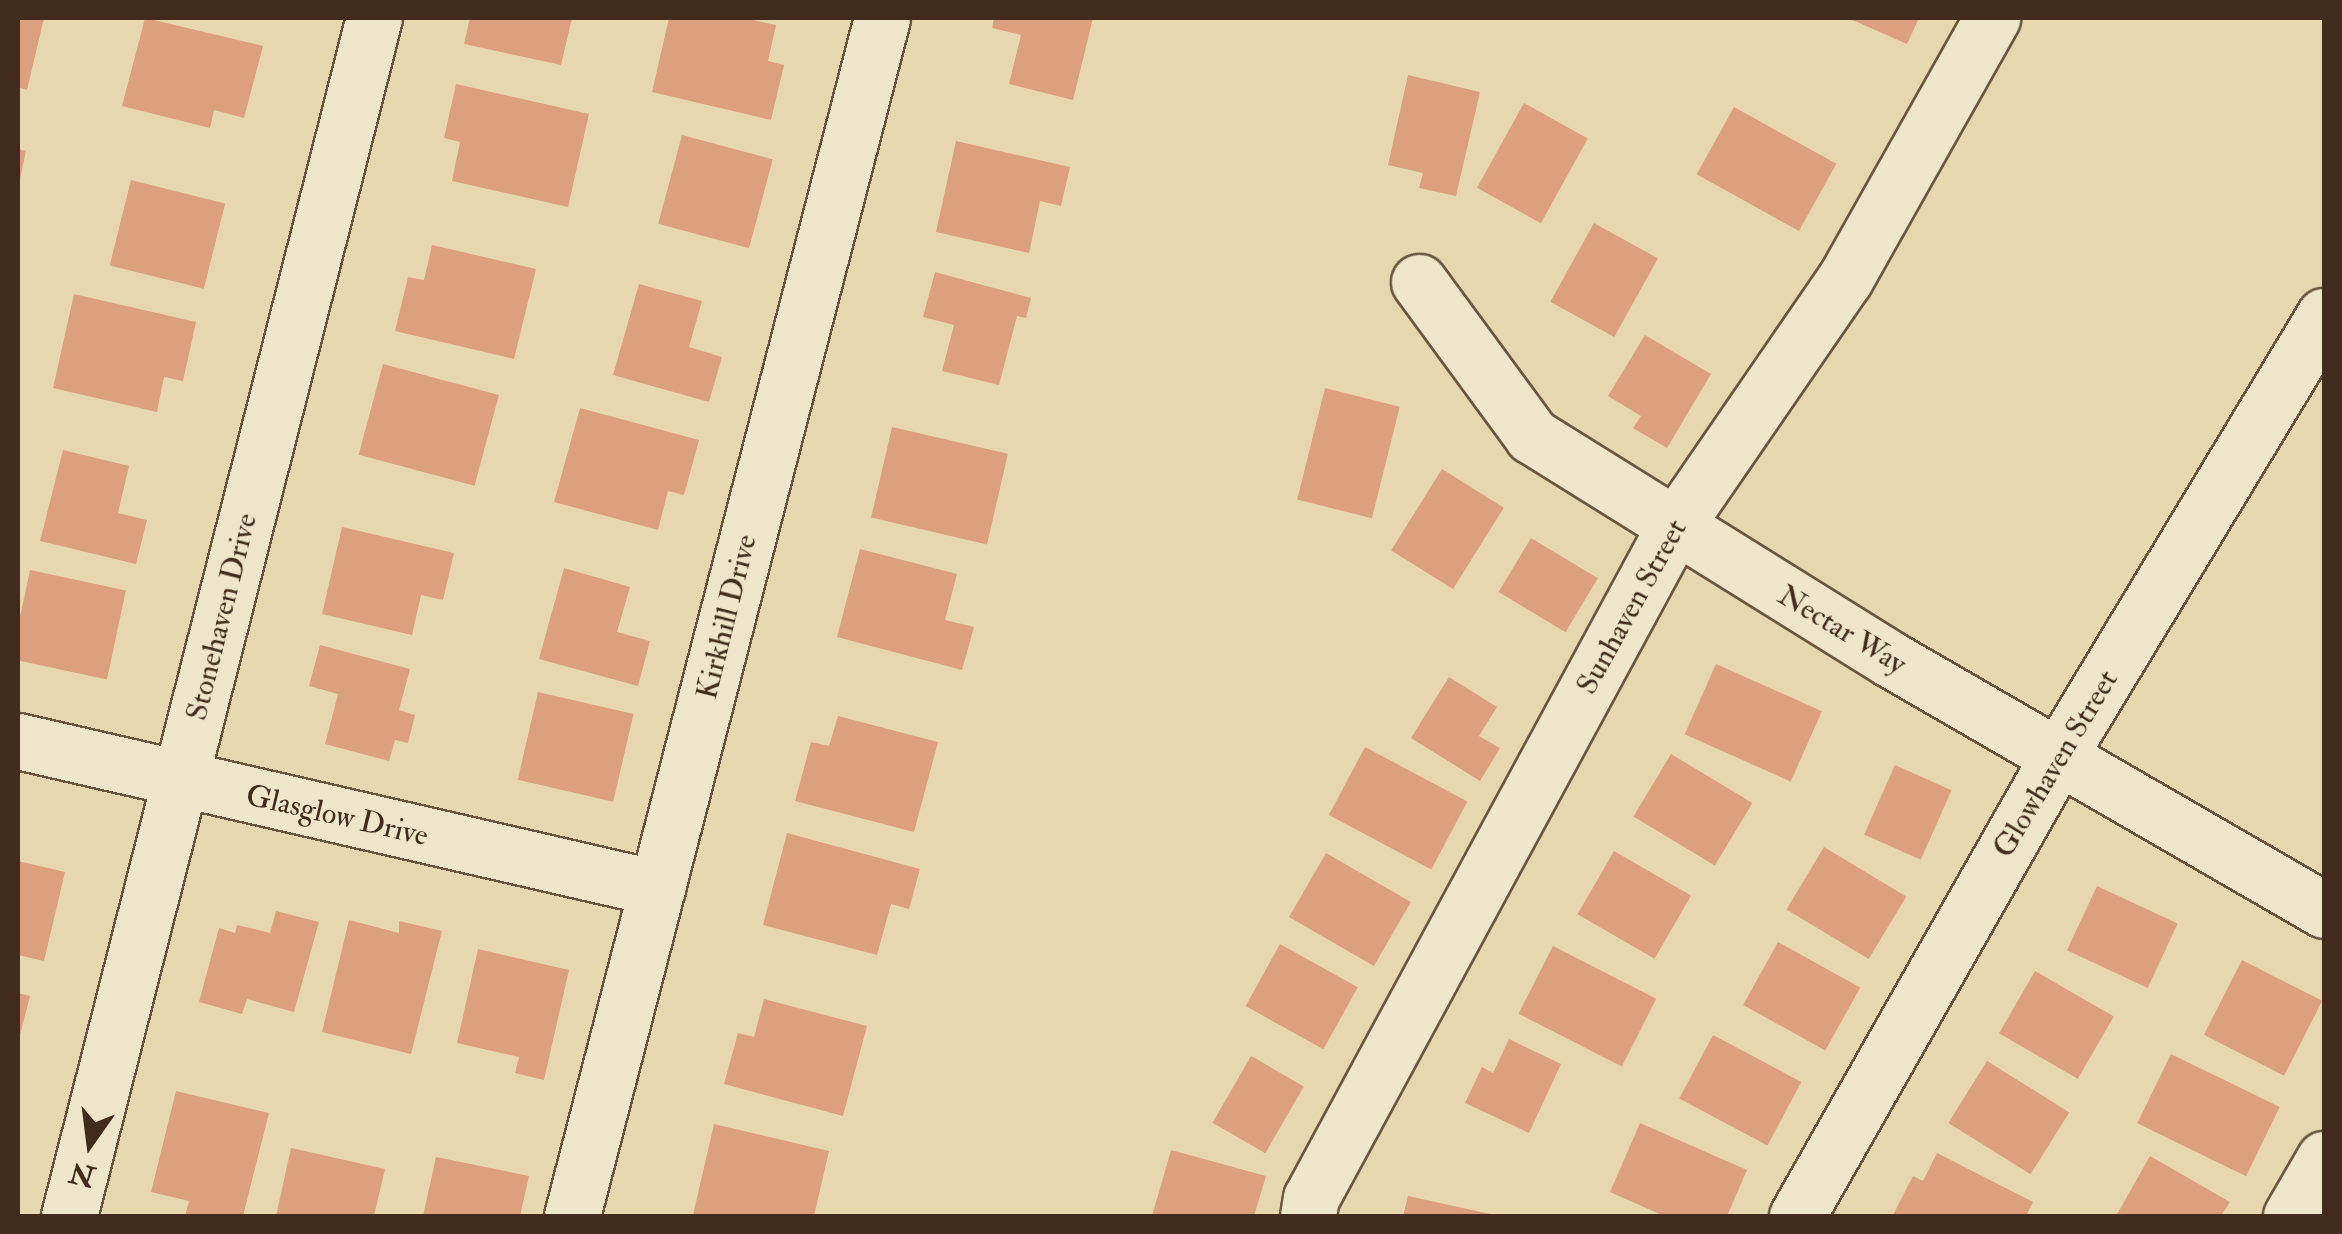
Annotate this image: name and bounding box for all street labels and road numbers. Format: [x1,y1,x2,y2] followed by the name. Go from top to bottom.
[179,510,265,724] street label: Stonehaven Drive
[1569,513,1695,701] street label: Sunhaven Street
[689,531,765,703] street label: Kirkhill Drive
[1771,578,1913,682] street label: Nectar Way
[1986,664,2126,864] street label: Glowhaven Street
[243,778,431,854] street label: Glasglow Drive

